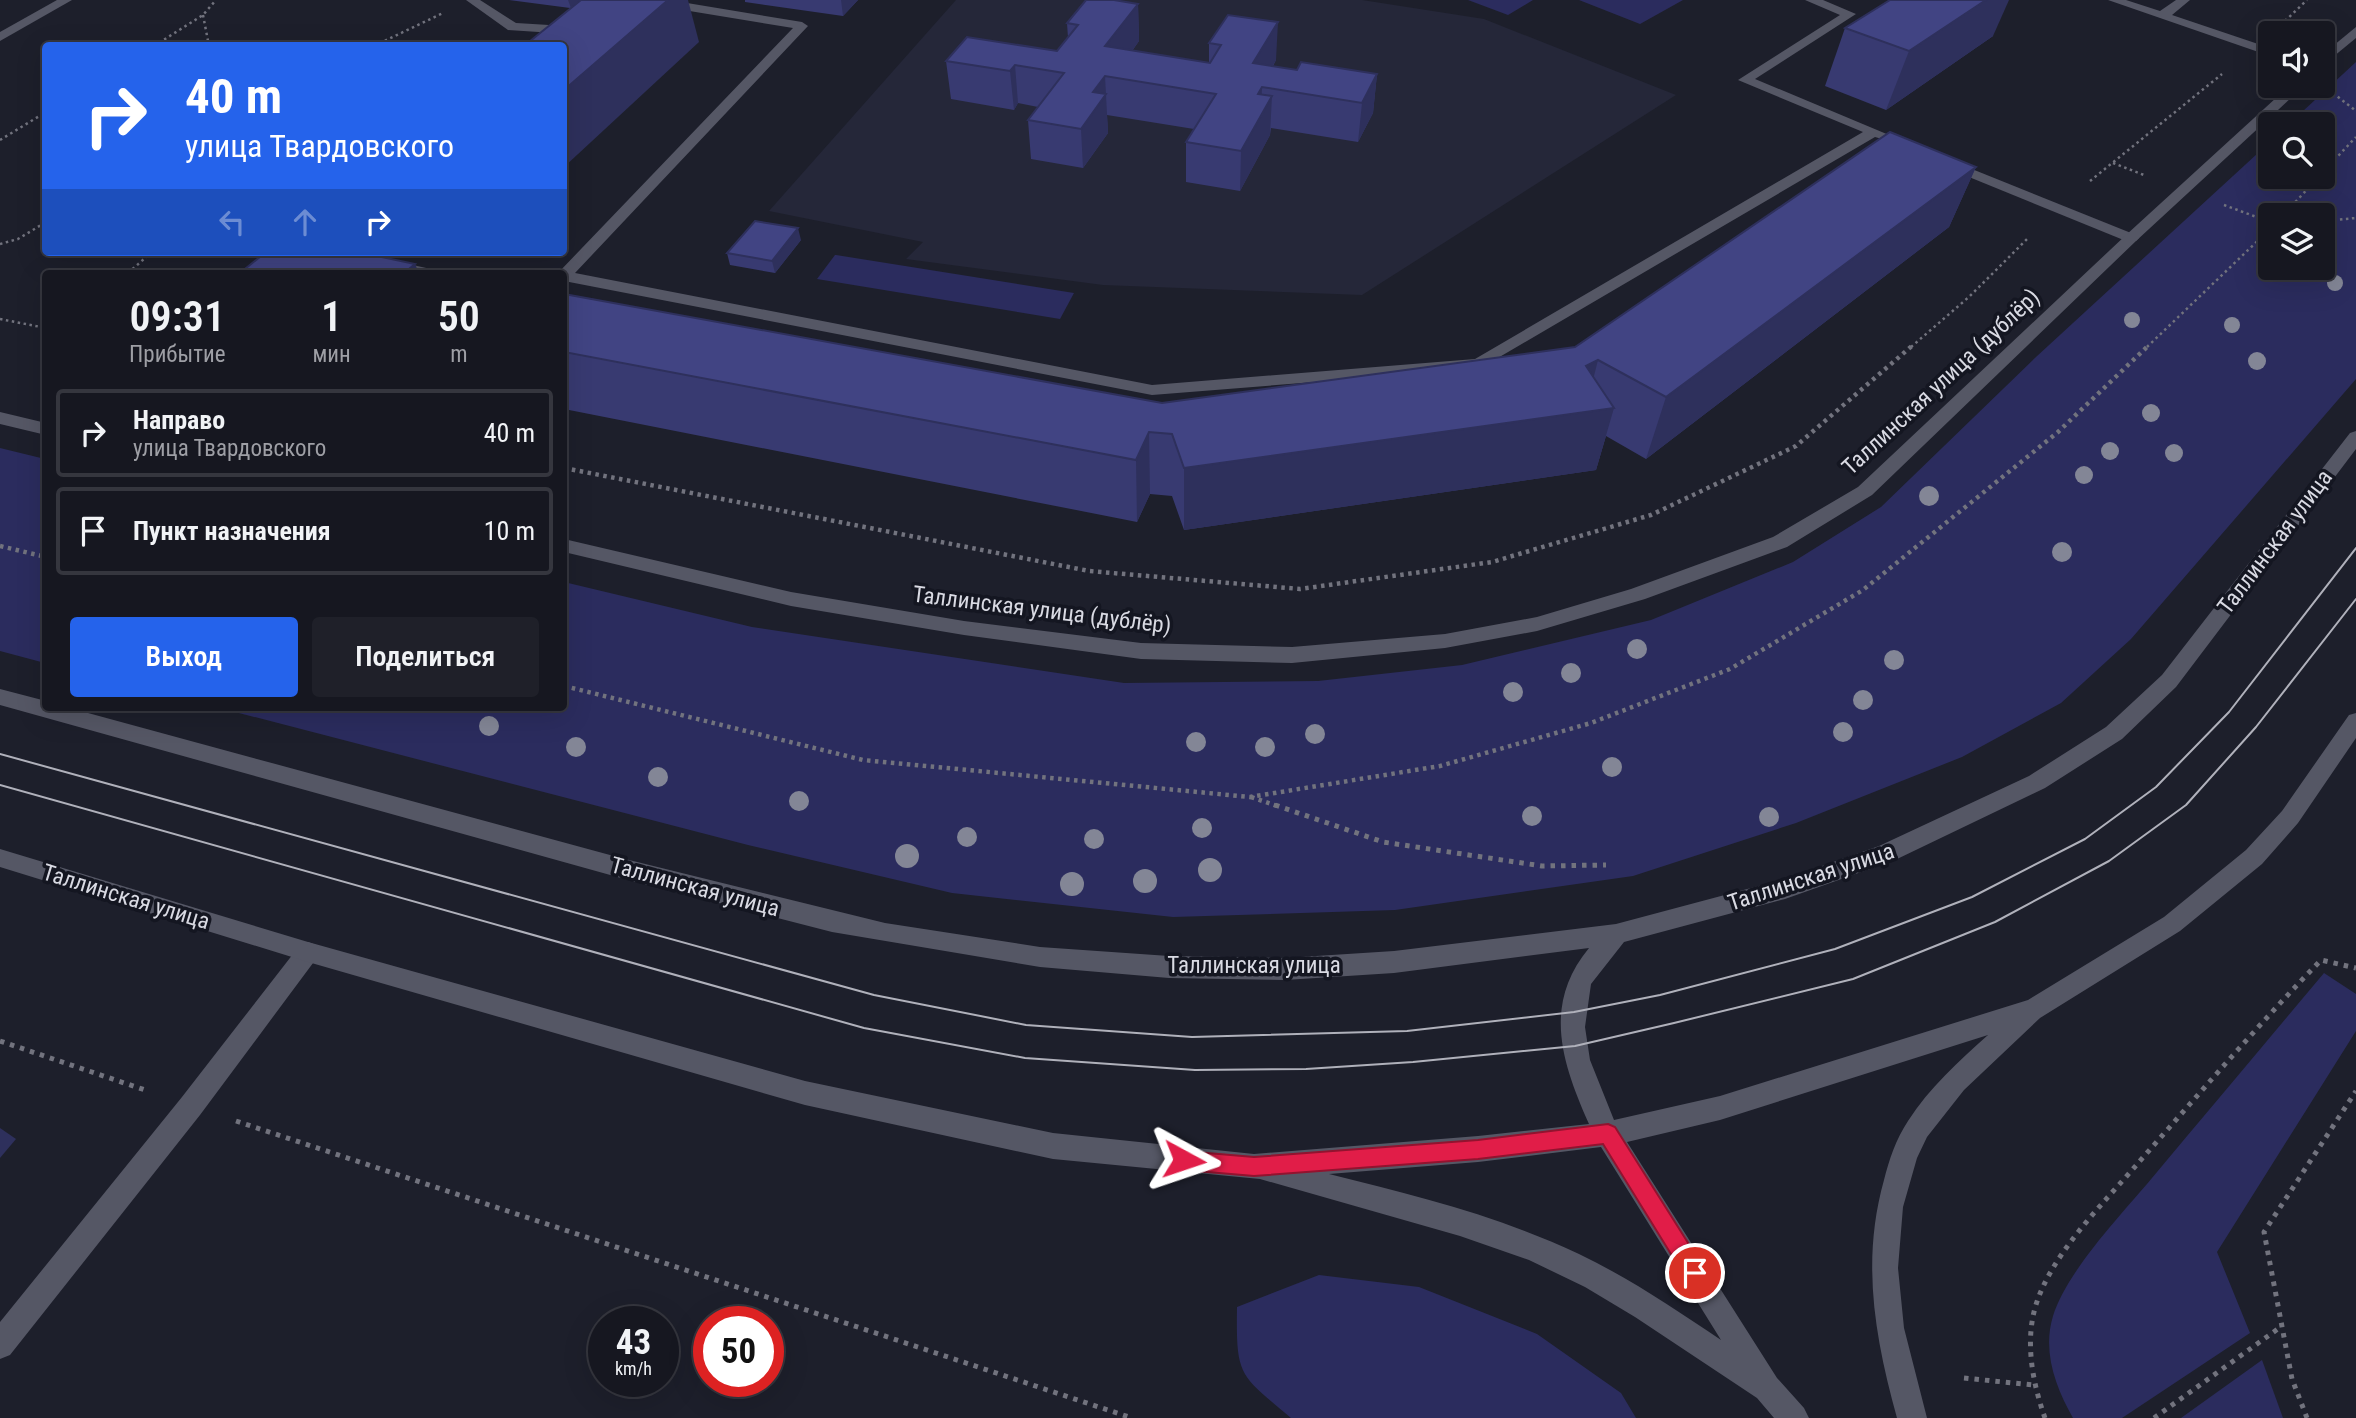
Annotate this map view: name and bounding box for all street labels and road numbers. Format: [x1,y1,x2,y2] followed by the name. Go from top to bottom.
[1837,283,2045,481] street label: Таллинская улица (дублёр)
[2212,465,2338,619] street label: Таллинская улица
[911,581,1173,639] street label: Таллинская улица (дублёр)
[1724,837,1898,917] street label: Таллинская улица
[608,852,782,922] street label: Таллинская улица
[39,859,213,935] street label: Таллинская улица
[1167,952,1341,979] street label: Таллинская улица

